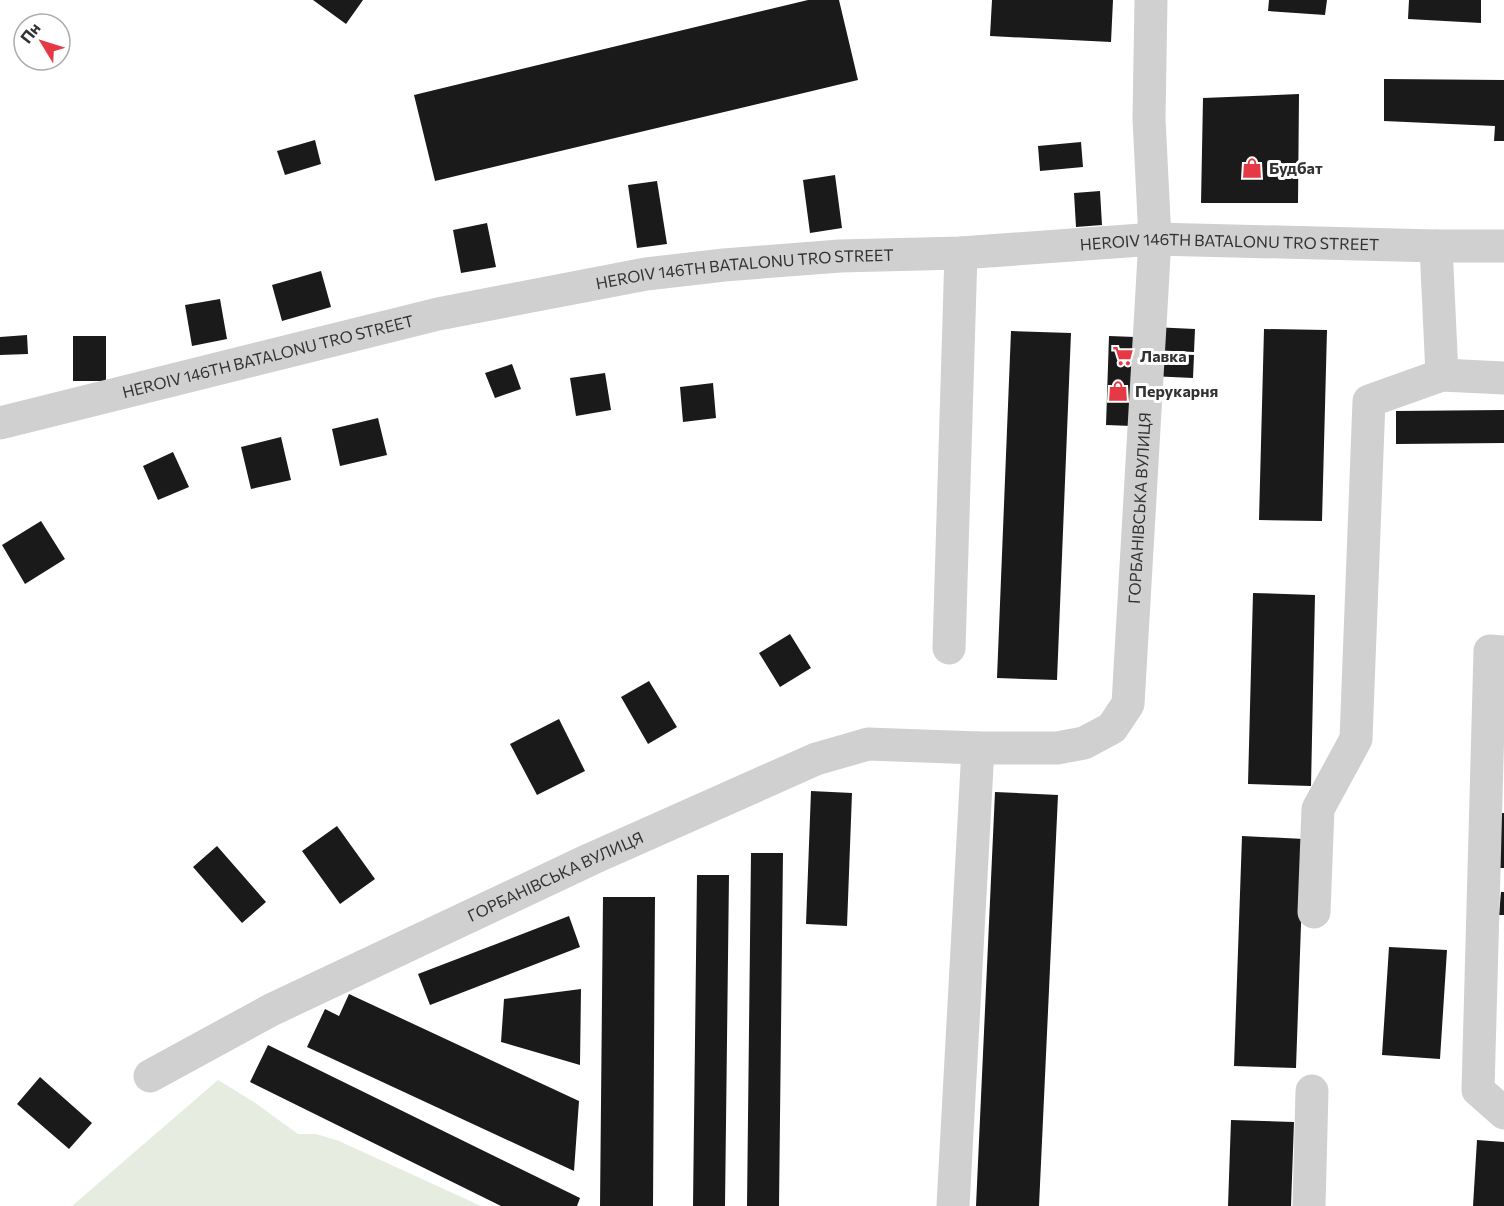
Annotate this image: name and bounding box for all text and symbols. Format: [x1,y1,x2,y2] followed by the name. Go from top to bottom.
[12,12,72,72] north arrow
[16,18,44,47] text: Пн
[1240,156,1264,180] shop icon: Будбат
[1269,158,1323,177] place label: Будбат
[1079,229,1379,254] street label: HEROIV 146TH BATALONU TRO STREET
[594,245,894,292] street label: HEROIV 146TH BATALONU TRO STREET
[120,310,415,401] street label: HEROIV 146TH BATALONU TRO STREET
[1111,344,1135,368] supermarket icon: Лавка
[1140,346,1187,365] place label: Лавка
[1106,379,1130,403] shop icon: Перукарня
[1135,381,1218,400] place label: Перукарня
[1124,412,1154,604] street label: ГОРБАНІВСЬКА ВУЛИЦЯ
[464,827,646,925] street label: ГОРБАНІВСЬКА ВУЛИЦЯ

